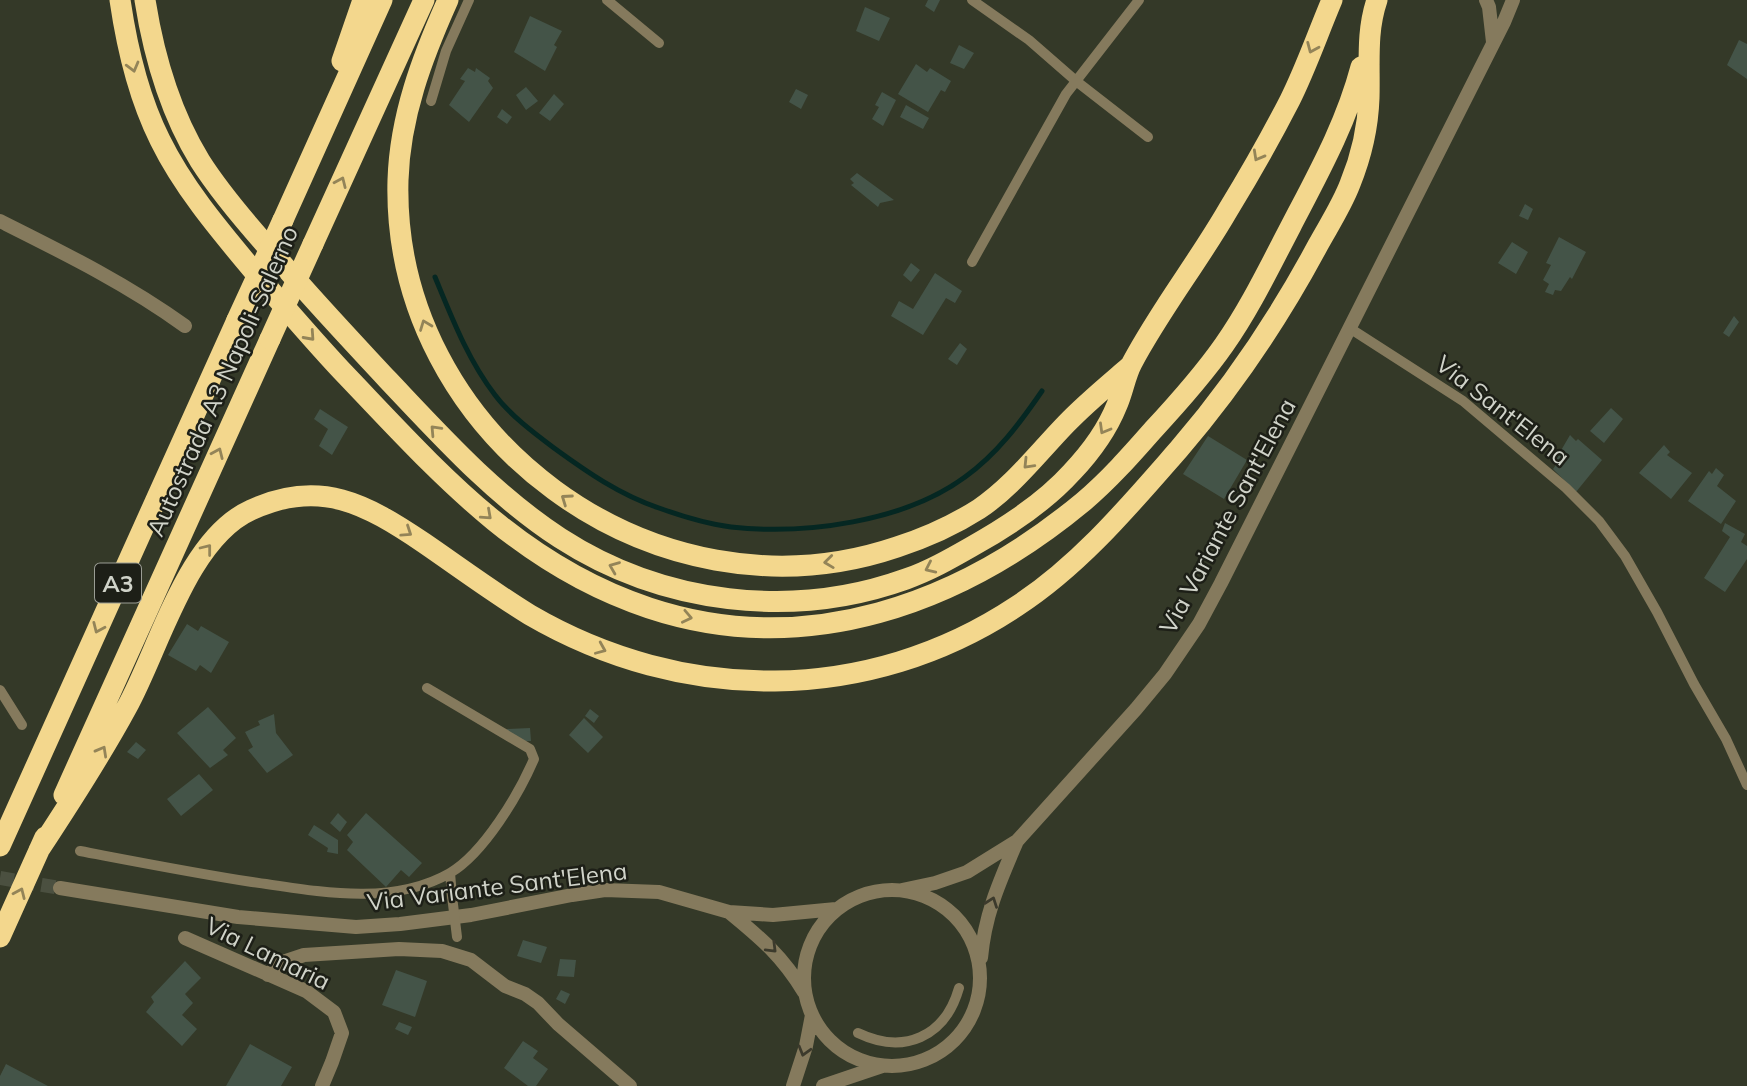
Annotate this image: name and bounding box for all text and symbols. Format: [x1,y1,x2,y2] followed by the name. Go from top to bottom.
[1306,42,1320,54] one-way arrow
[125,61,139,73] one-way arrow
[1253,149,1266,162] one-way arrow
[333,176,347,189] one-way arrow
[140,221,304,541] street label: Autostrada A3 Napoli-Salerno
[420,319,434,331] one-way arrow
[302,328,314,341] one-way arrow
[1430,348,1576,472] street label: Via Sant'Elena
[1152,393,1302,639] street label: Via Variante Sant'Elena
[1100,421,1113,434] one-way arrow
[431,425,443,438] one-way arrow
[210,447,224,460] one-way arrow
[1024,456,1037,469] one-way arrow
[561,495,574,507] one-way arrow
[479,507,492,520] one-way arrow
[399,523,412,536] one-way arrow
[198,545,211,557] one-way arrow
[823,555,834,570] one-way arrow
[924,560,937,574] one-way arrow
[609,561,621,575] one-way arrow
[95,564,141,603] road number: A3
[681,609,693,624] one-way arrow
[92,621,106,633] one-way arrow
[594,641,607,655] one-way arrow
[94,746,107,759] one-way arrow
[365,855,629,917] street label: Via Variante Sant'Elena
[11,888,25,900] one-way arrow
[984,896,998,908] one-way arrow
[201,910,335,996] street label: Via Lamaria
[763,940,776,953] one-way arrow
[798,1045,812,1057] one-way arrow

